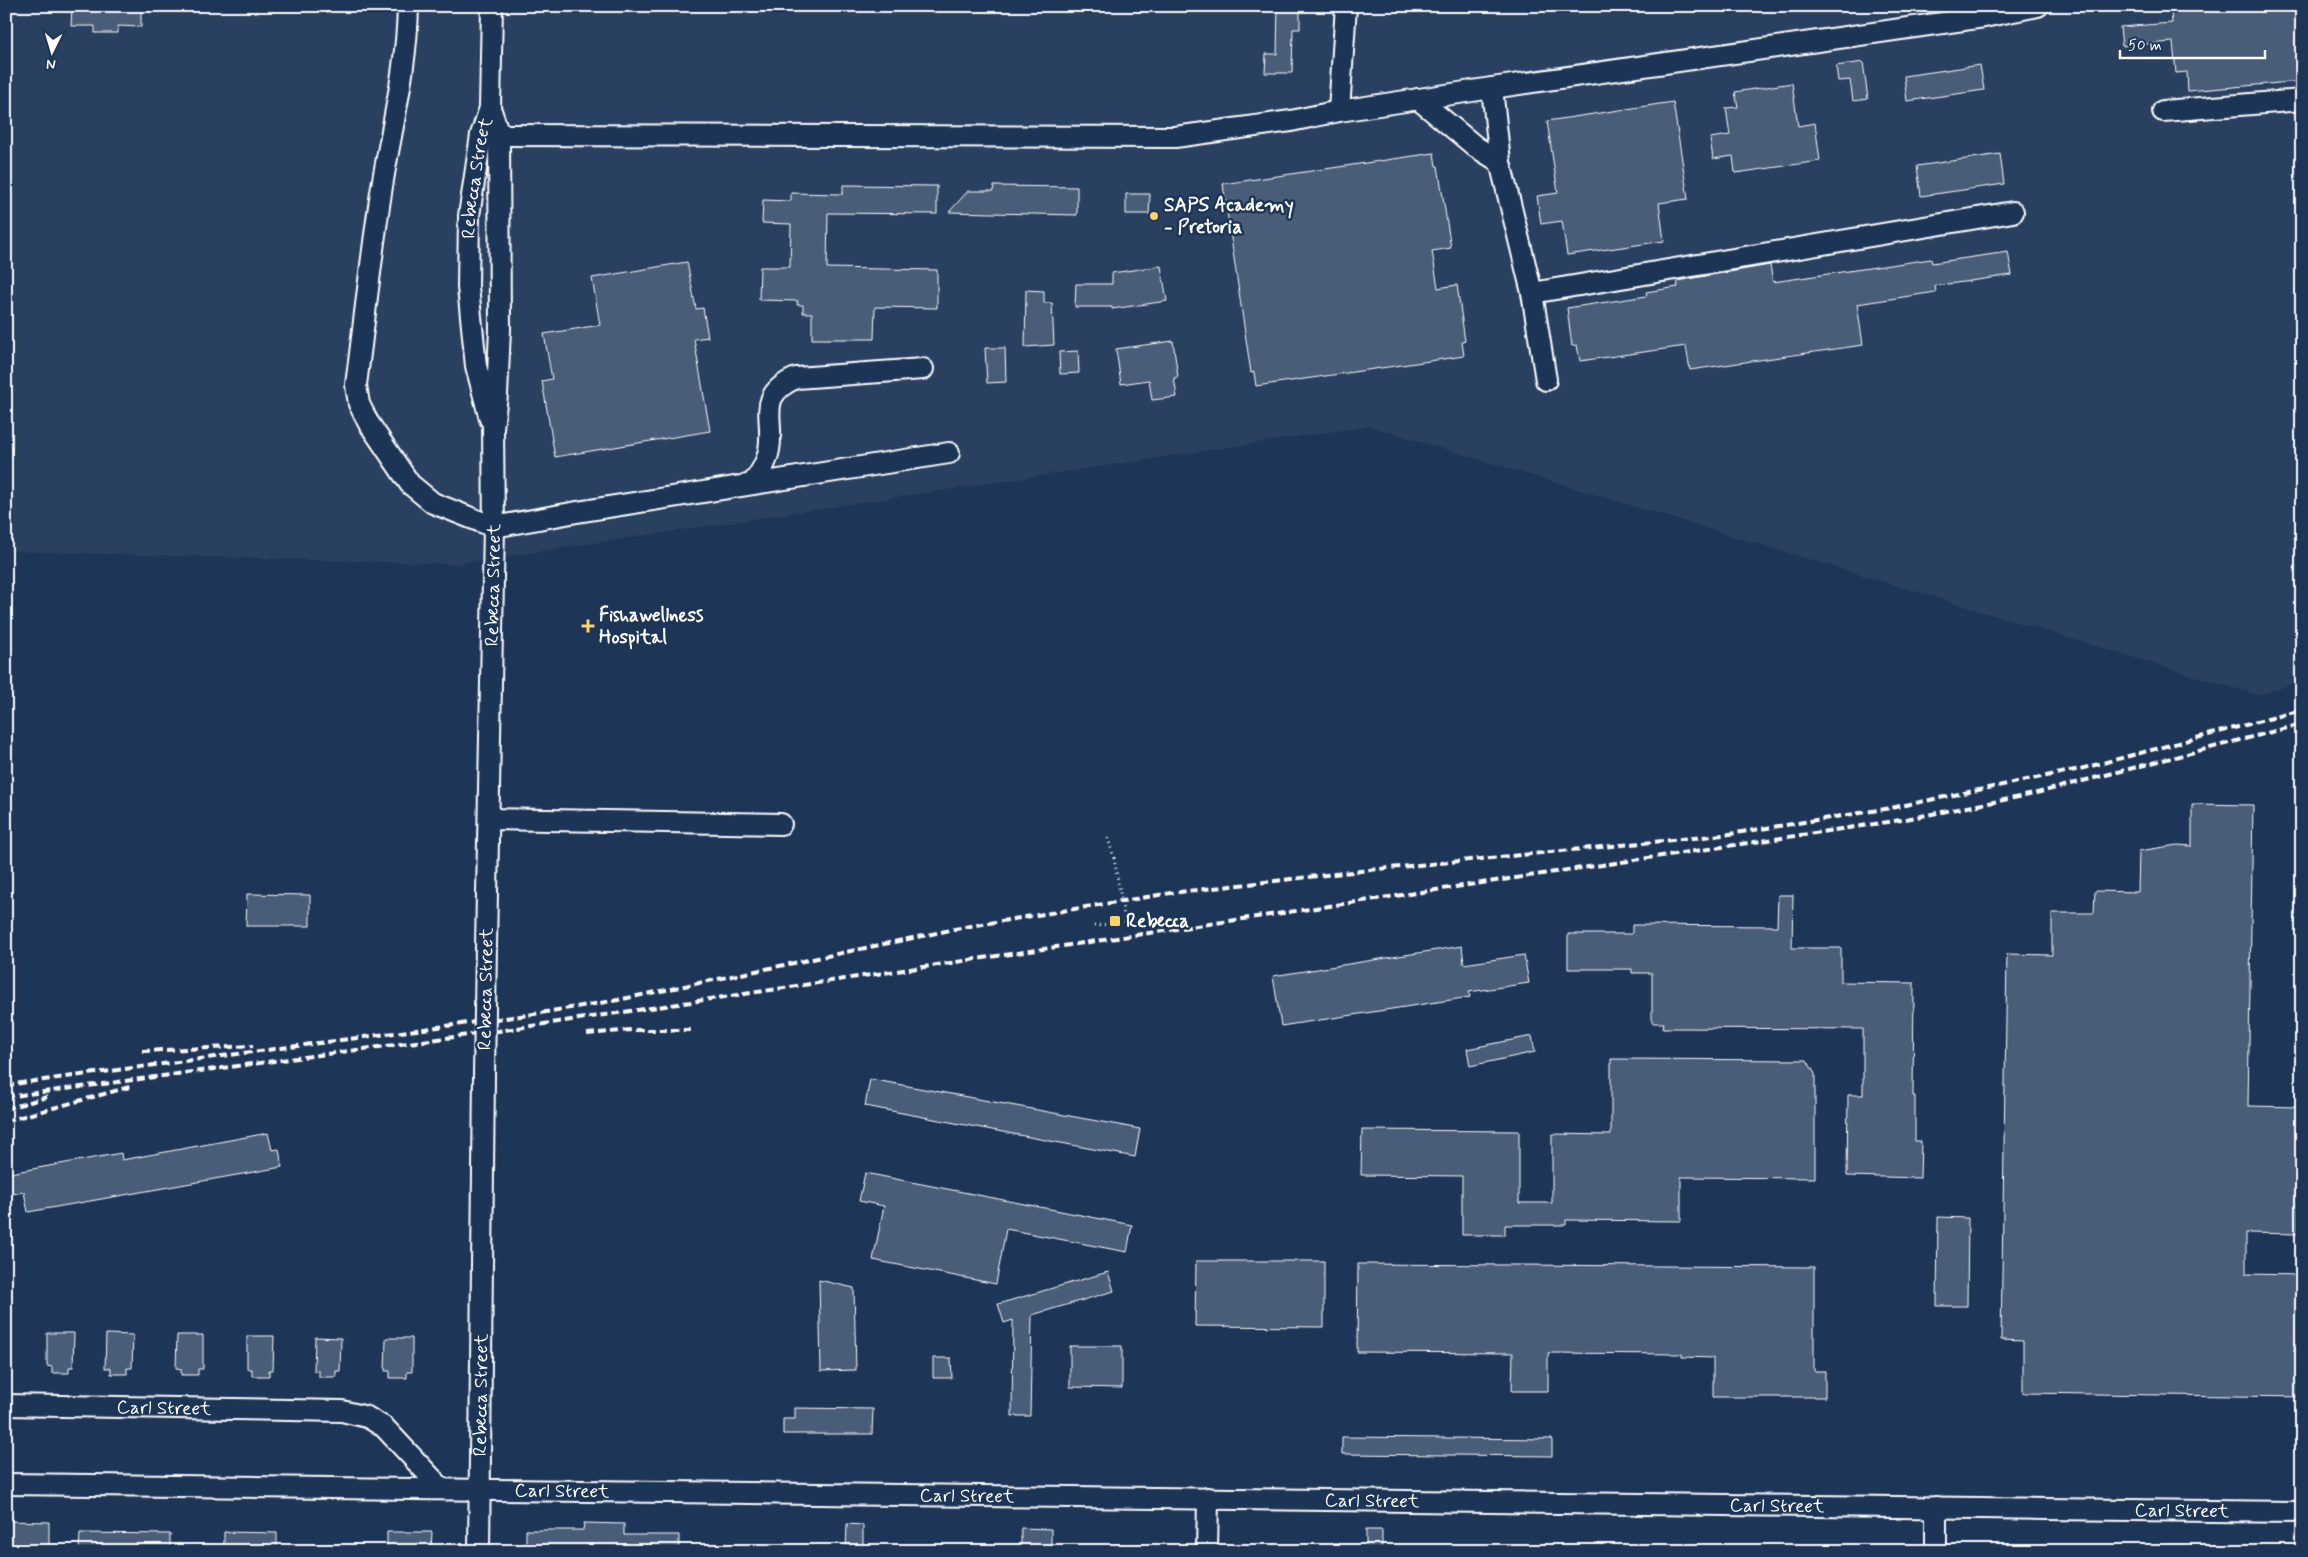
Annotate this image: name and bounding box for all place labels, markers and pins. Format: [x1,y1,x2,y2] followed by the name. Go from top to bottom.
[1164,193,1294,240] place label: SAPS Academy - Pretoria
[1148,210,1160,222] marker: SAPS Academy - Pretoria
[599,603,704,650] place label: Fishawellness Hospital
[581,619,595,633] marker: Fishawellness Hospital
[1126,909,1189,934] place label: Rebecca
[1108,914,1122,928] marker: Rebecca

